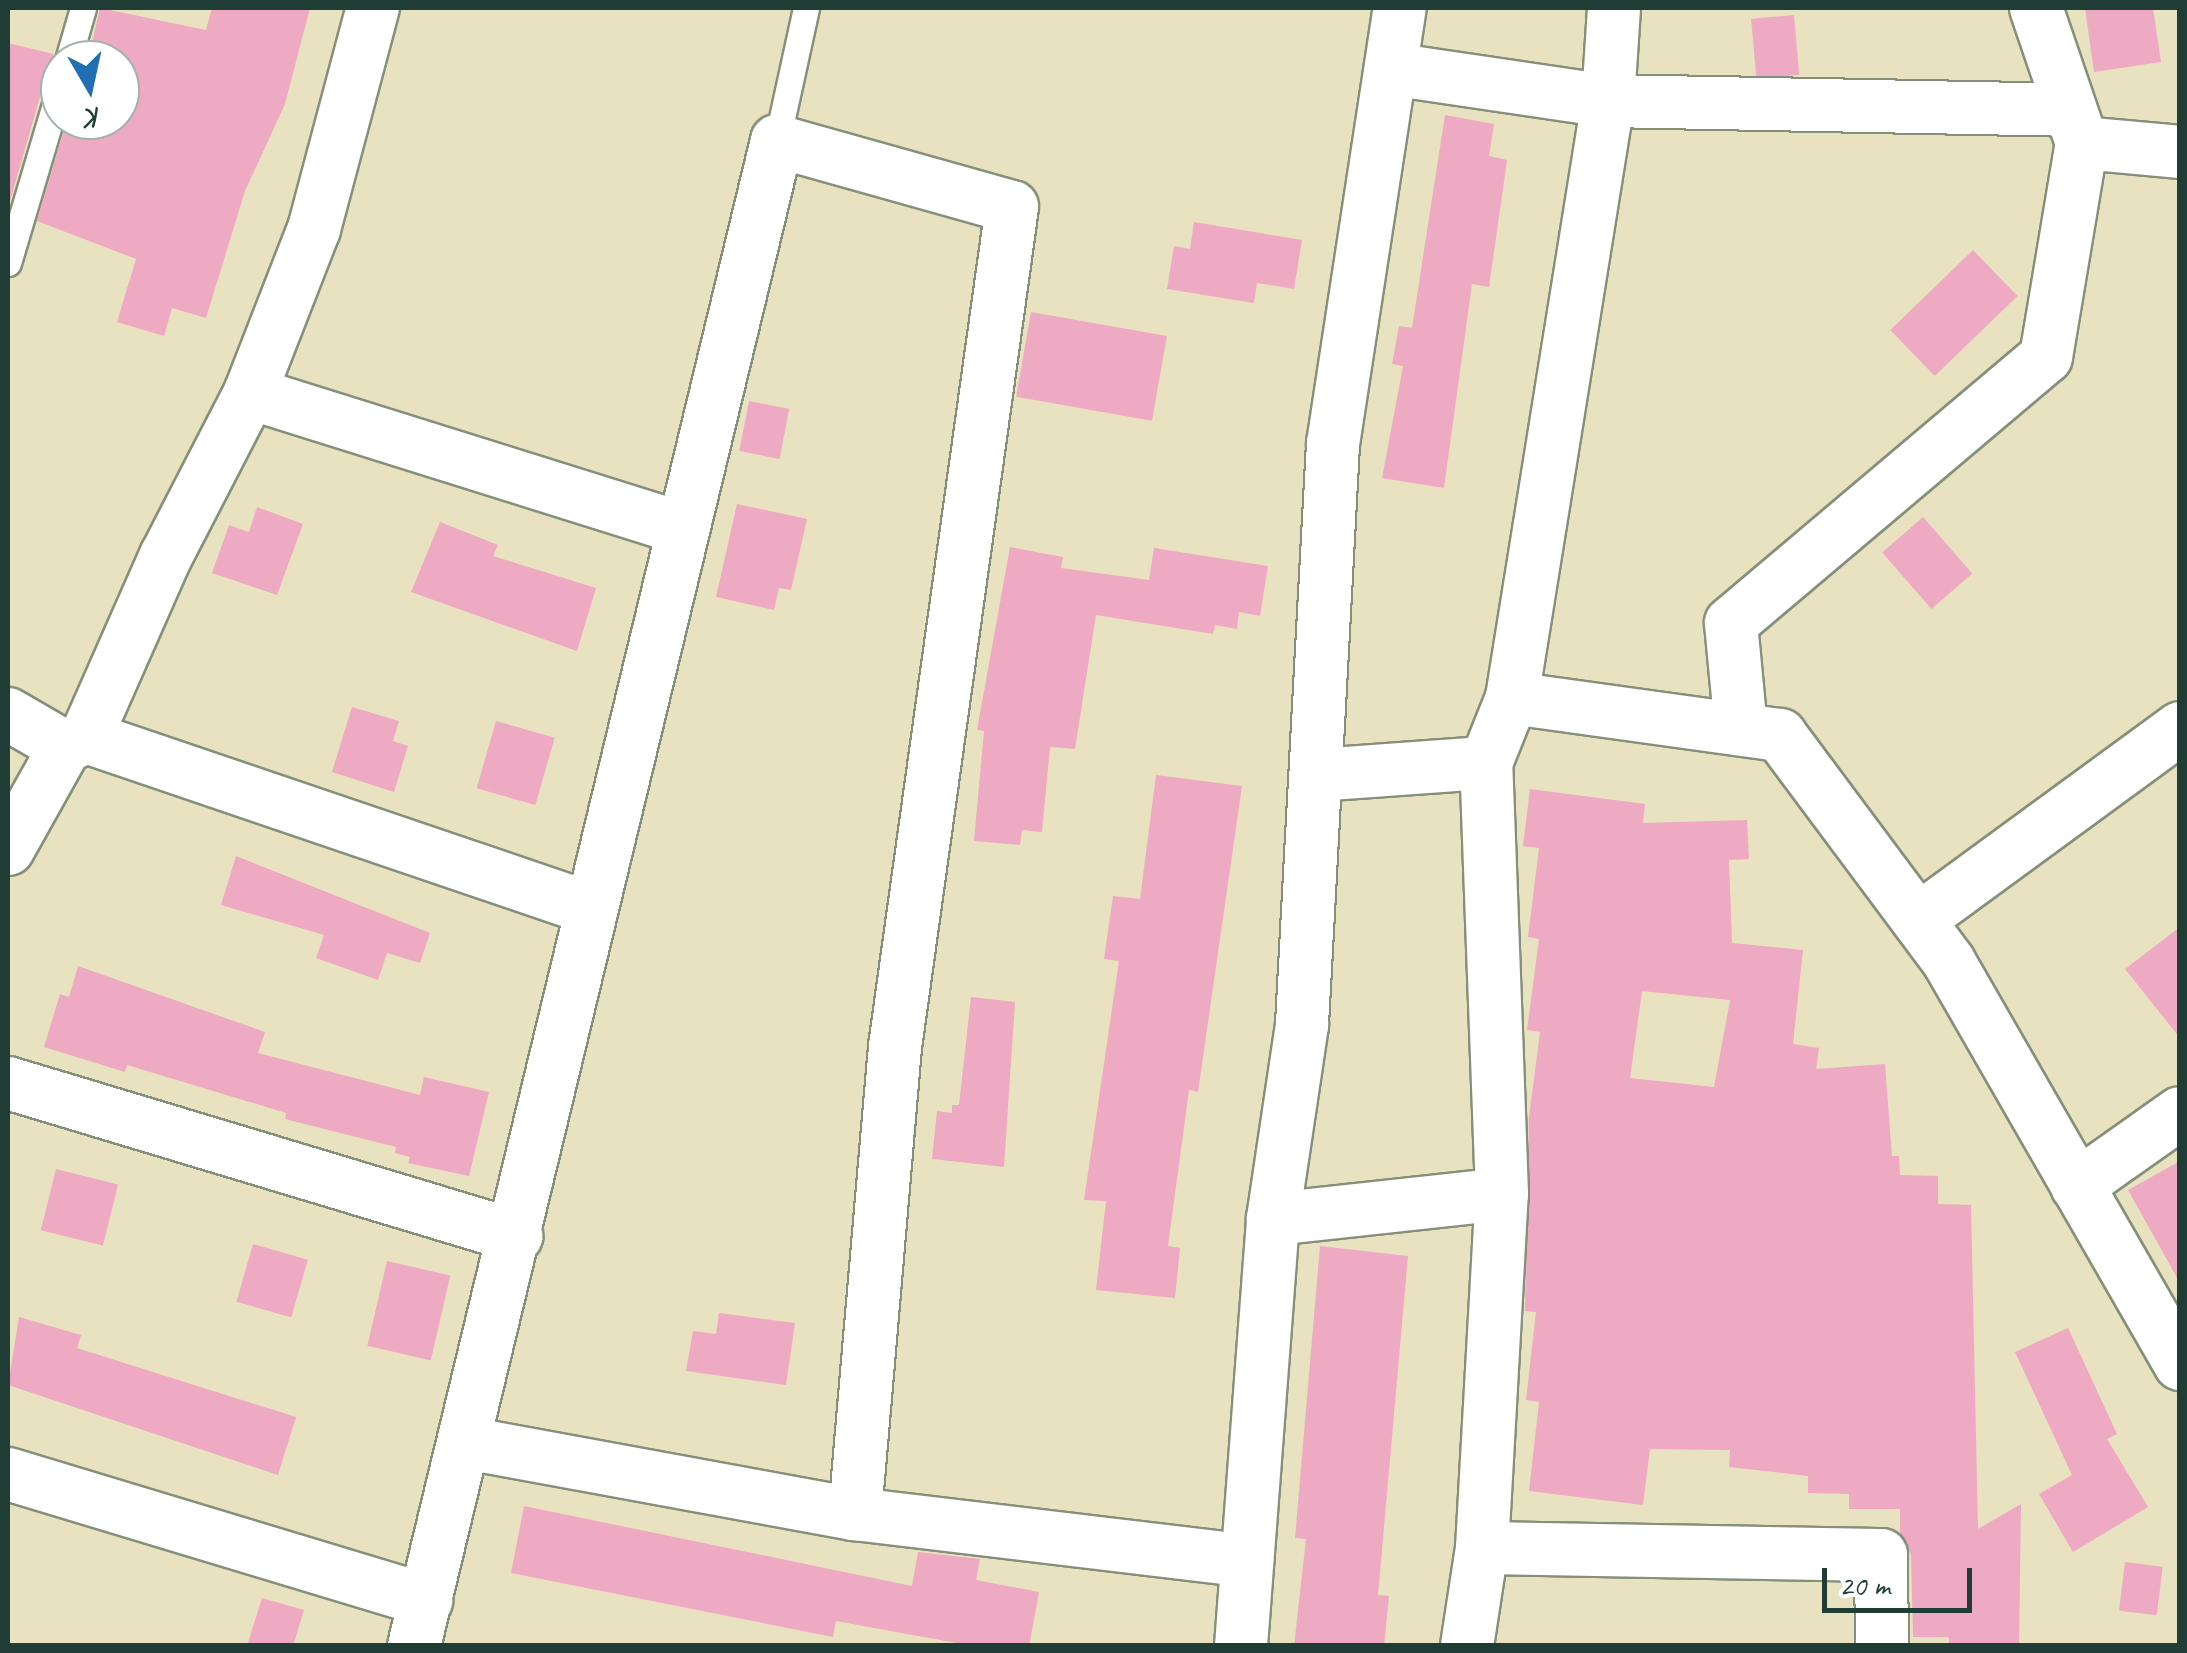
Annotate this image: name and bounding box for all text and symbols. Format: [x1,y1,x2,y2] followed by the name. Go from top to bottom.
[40,40,140,140] north arrow
[85,100,104,137] text: K
[1827,1548,1977,1610] scale bar
[1839,1566,1890,1604] text: 20 m

